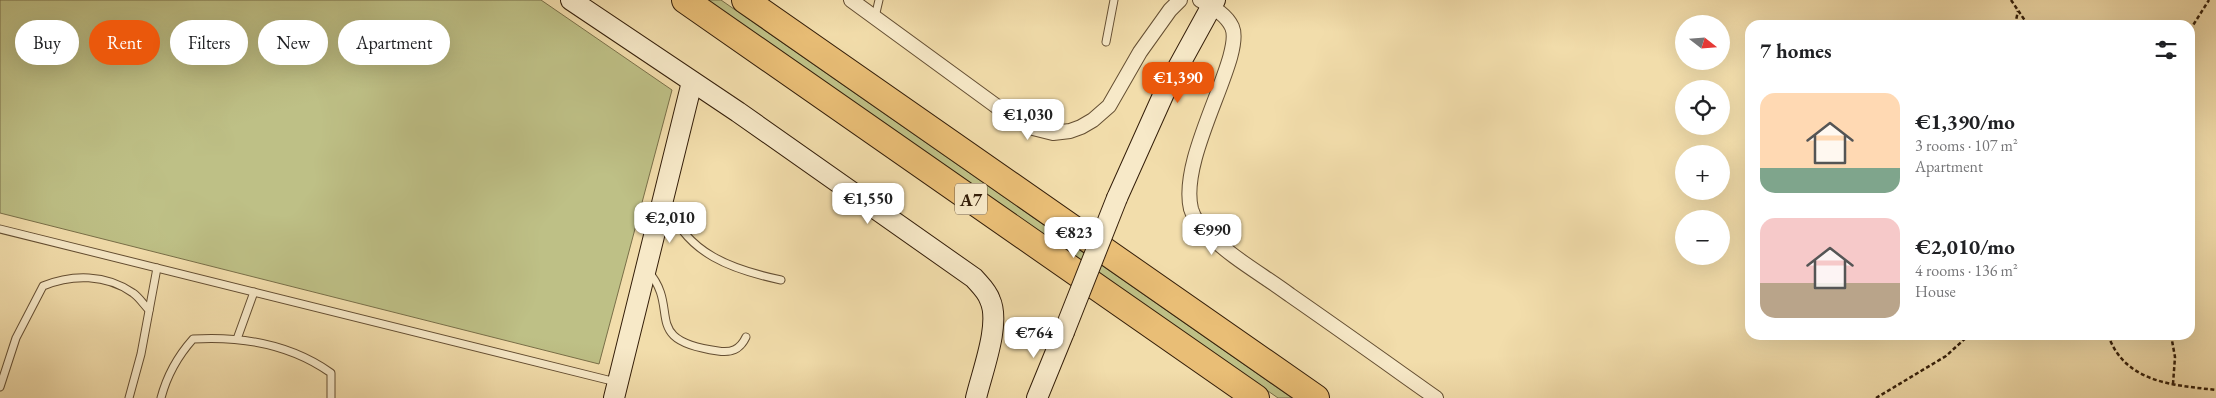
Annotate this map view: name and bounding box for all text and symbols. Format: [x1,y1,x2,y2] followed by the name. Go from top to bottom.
[1675,15,1730,70] north arrow
[1675,15,1730,265] map controls
[15,20,79,65] chip: Buy
[89,20,160,65] chip: Rent
[170,20,248,65] chip: Filters
[258,20,328,65] chip: New
[338,20,450,65] chip: Apartment
[2152,36,2180,64] icon: filters
[1760,37,1832,64] text: 7 homes
[1137,62,1219,104] pin: €1,390
[1153,67,1203,88] text: €1,390
[1675,80,1730,135] button: locate
[987,98,1069,141] pin: €1,030
[1003,104,1053,125] text: €1,030
[1915,108,2015,135] text: €1,390/mo
[1800,113,1860,173] icon: home
[1915,135,2018,156] text: 3 rooms · 107 m²
[1675,145,1730,200] button: +
[1915,156,1983,177] text: Apartment
[827,182,909,225] pin: €1,550
[955,183,987,214] road number: Α7
[843,188,893,209] text: €1,550
[629,202,711,244] pin: €2,010
[645,207,695,228] text: €2,010
[1675,210,1730,265] button: −
[1182,214,1242,256] pin: €990
[1044,216,1104,259] pin: €823
[1193,219,1231,240] text: €990
[1055,222,1093,243] text: €823
[1915,233,2015,260] text: €2,010/mo
[1800,238,1860,298] icon: home
[1915,260,2018,281] text: 4 rooms · 136 m²
[1915,281,1956,302] text: House
[1004,316,1064,359] pin: €764
[1015,322,1053,343] text: €764

